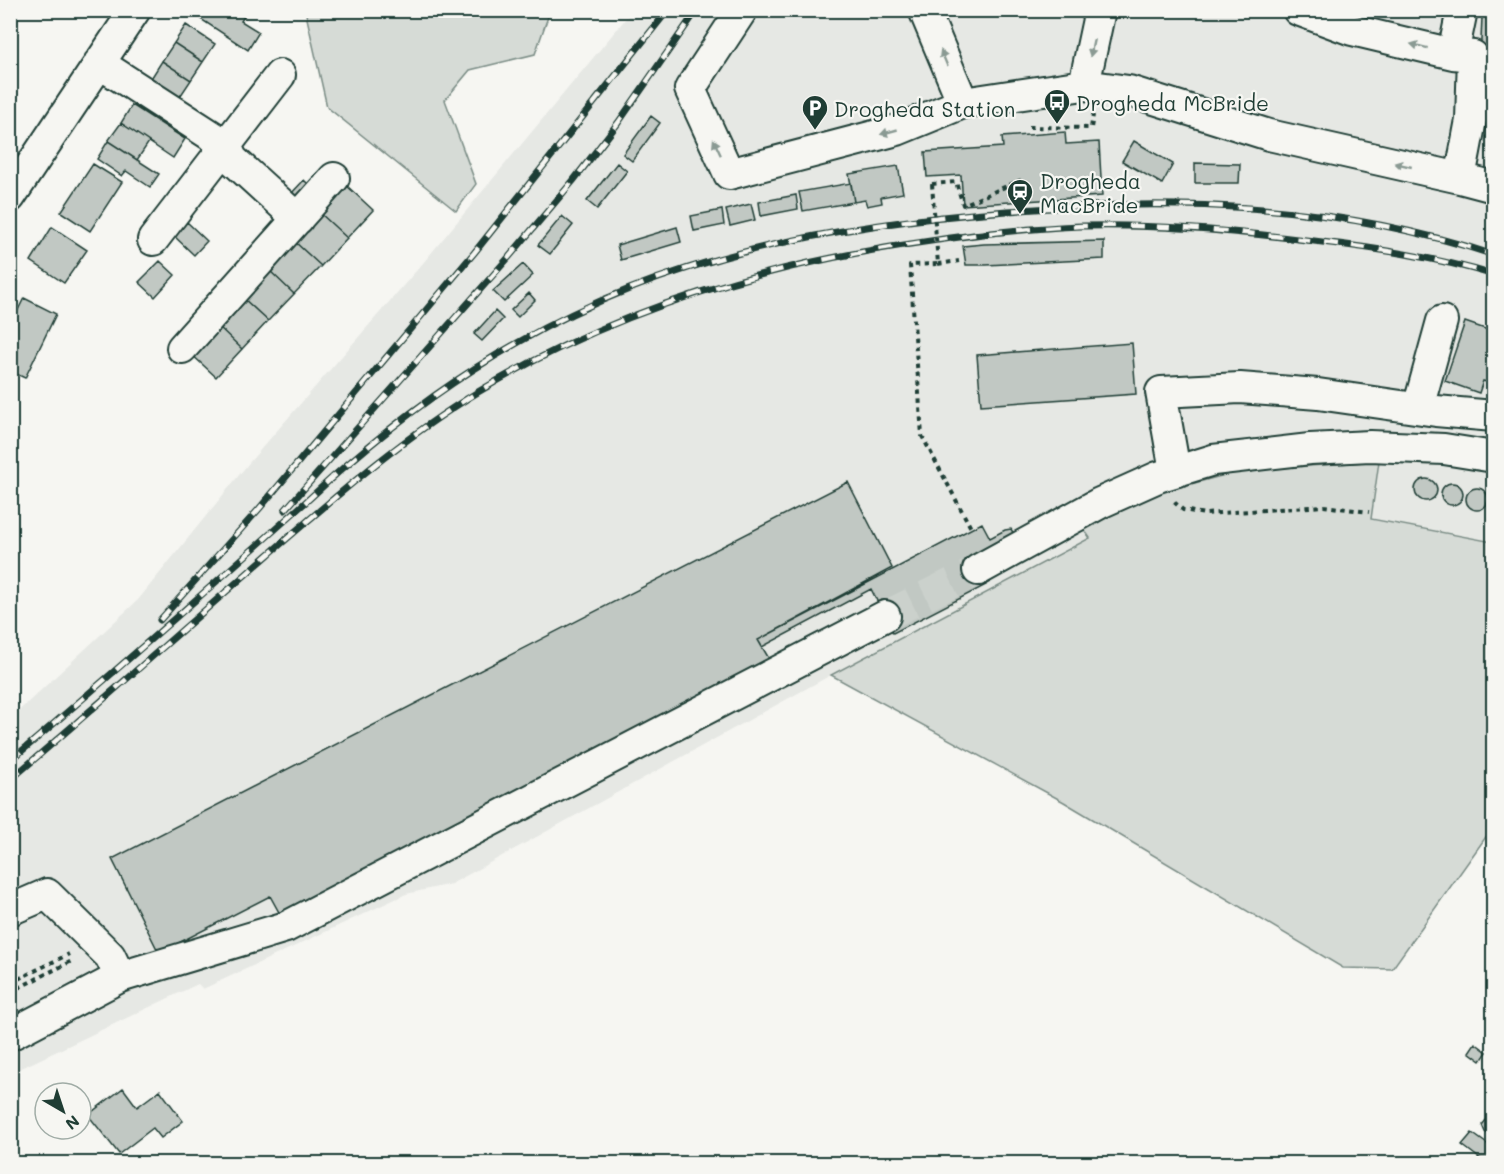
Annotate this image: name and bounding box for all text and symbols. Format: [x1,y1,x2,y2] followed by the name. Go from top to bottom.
[1087,39,1096,58] one-way arrow
[1410,40,1428,50] one-way arrow
[939,49,949,67] one-way arrow
[1042,87,1072,125] bus stop icon: Drogheda McBride
[1076,89,1269,116] place label: Drogheda McBride
[800,93,830,131] parking icon: Drogheda Station
[834,95,1015,122] place label: Drogheda Station
[880,128,898,137] one-way arrow
[712,139,721,156] one-way arrow
[1393,160,1412,170] one-way arrow
[1040,167,1141,218] place label: Drogheda MacBride
[1005,177,1035,215] station icon: Drogheda MacBride
[33,1081,93,1141] north arrow
[61,1111,84,1135] text: N

